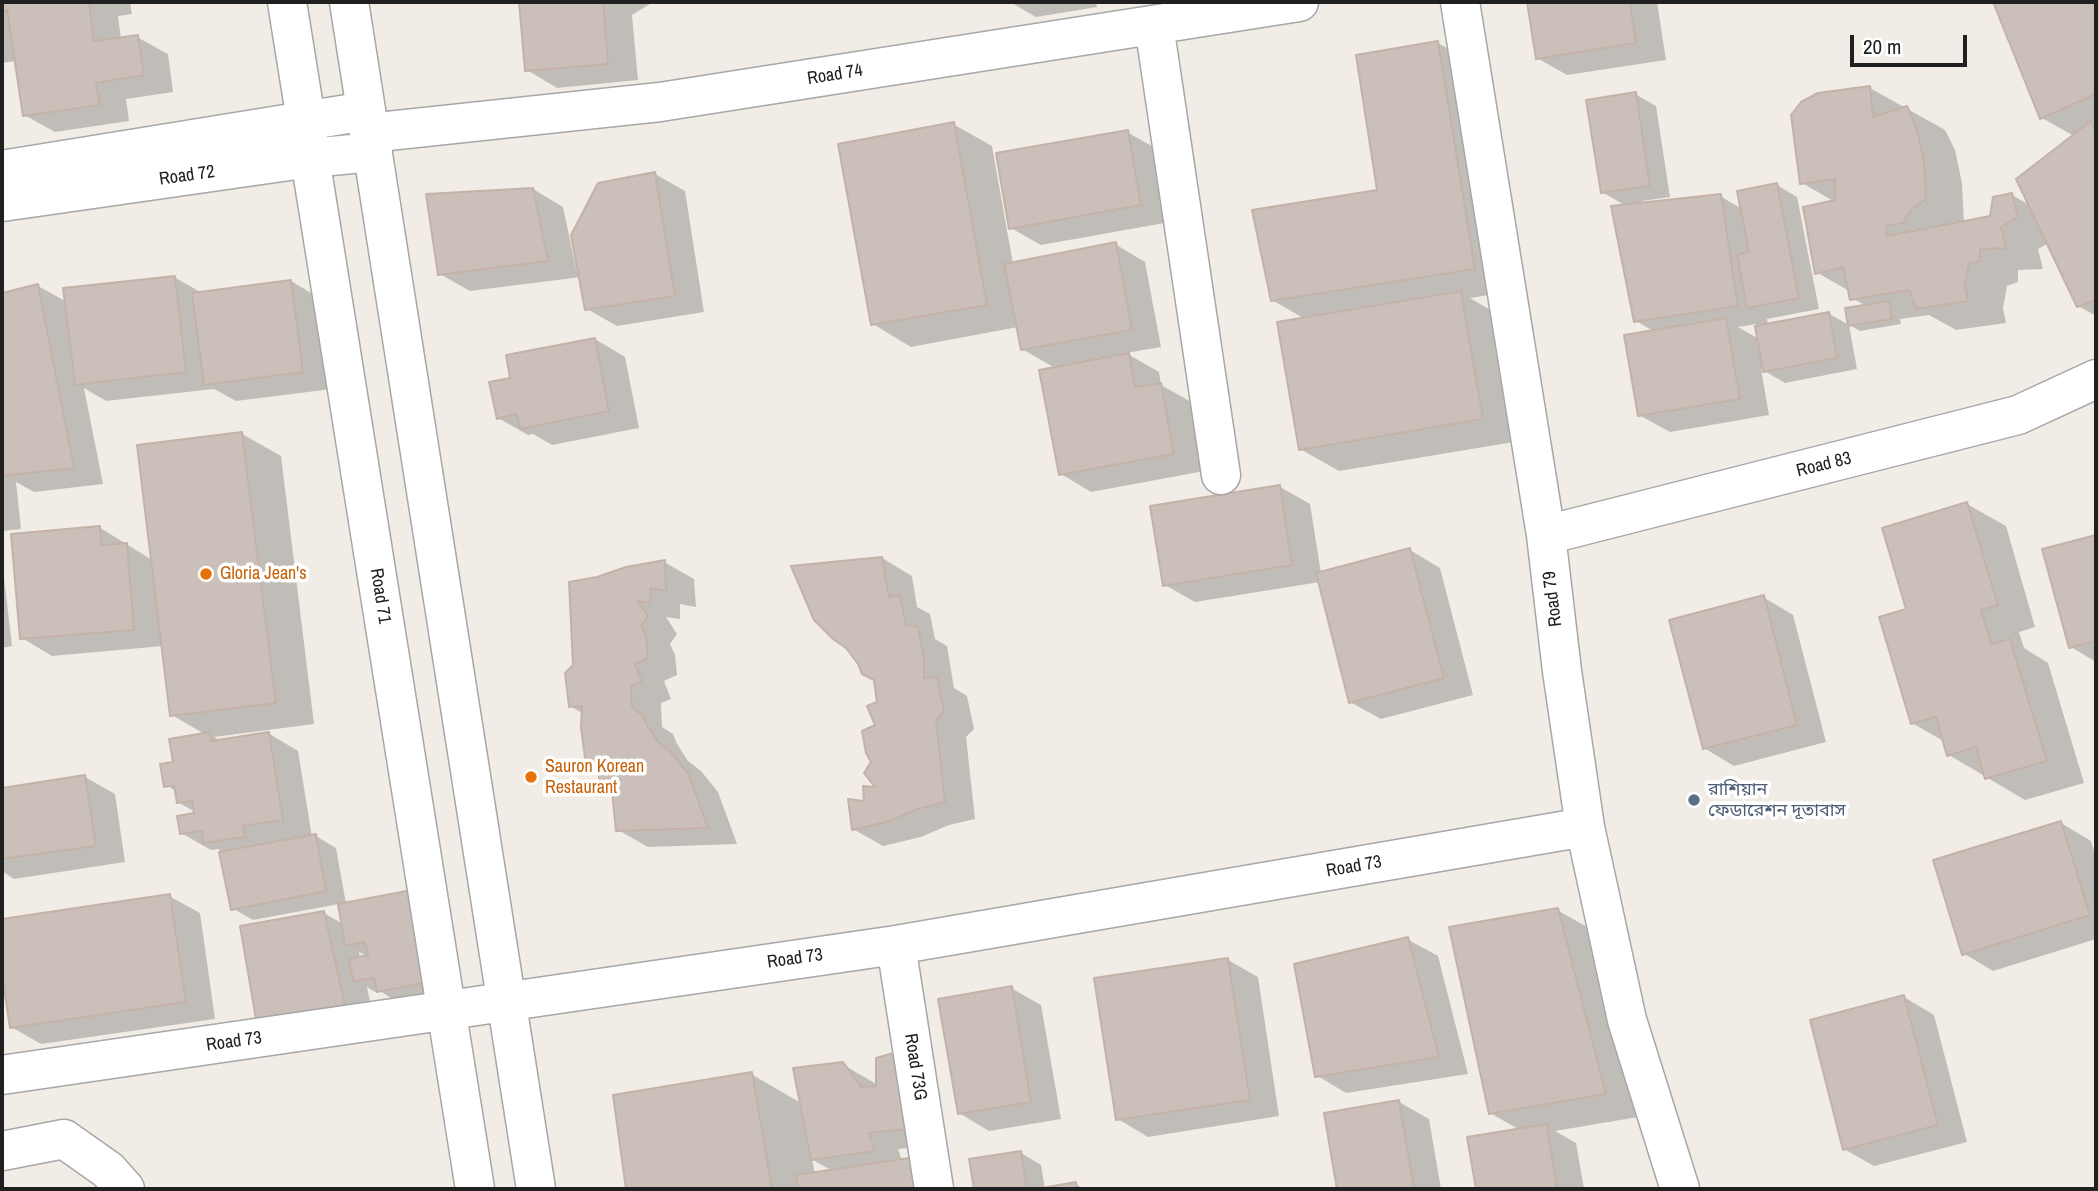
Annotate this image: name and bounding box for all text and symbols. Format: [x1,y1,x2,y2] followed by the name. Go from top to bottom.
[1853,21,1970,65] scale bar
[1863,32,1901,61] text: 20 m
[806,60,864,90] street label: Road 74
[158,161,216,191] street label: Road 72
[1794,448,1854,482] street label: Road 83
[220,563,307,585] place label: Gloria Jean's
[198,566,214,582] marker: Gloria Jean's
[365,567,395,625] street label: Road 71
[1539,570,1567,628] street label: Road 79
[545,756,644,798] place label: Sauron Korean Restaurant
[523,769,539,785] marker: Sauron Korean Restaurant
[1708,779,1846,822] place label: রাশিয়ান ফেডারেশন দূতাবাস
[1686,792,1702,808] marker: রাশিয়ান ফেডারেশন দূতাবাস
[1325,852,1383,882] street label: Road 73
[766,944,824,974] street label: Road 73
[205,1027,263,1057] street label: Road 73
[899,1032,931,1102] street label: Road 73G

